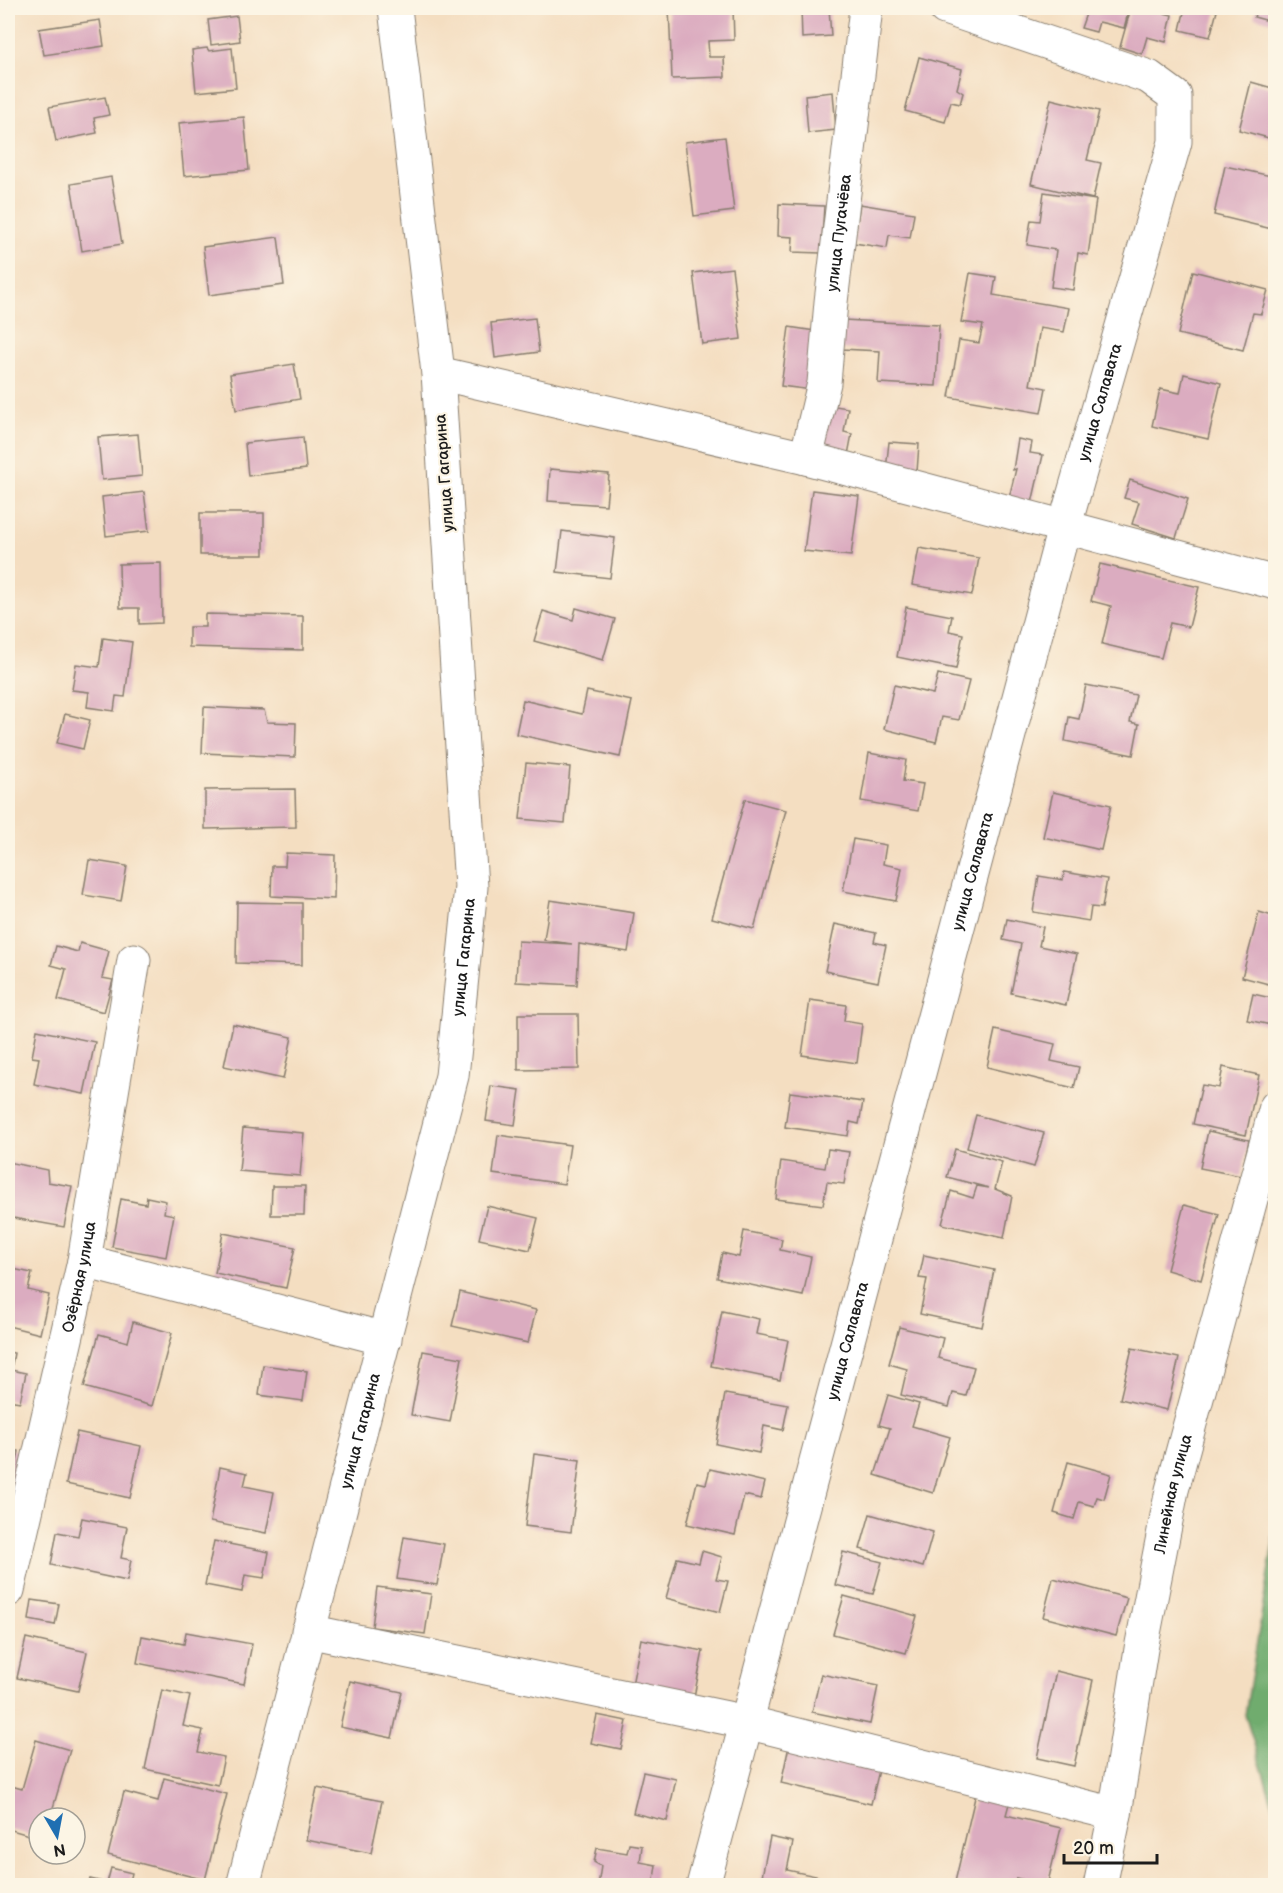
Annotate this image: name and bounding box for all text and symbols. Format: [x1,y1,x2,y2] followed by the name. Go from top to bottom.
[823,173,856,293] street label: улица Пугачёва
[1074,341,1126,463] street label: улица Салавата
[431,413,459,533] street label: улица Гагарина
[948,809,998,933] street label: улица Салавата
[449,897,479,1017] street label: улица Гагарина
[58,1220,100,1334] street label: Озёрная улица
[823,1279,873,1402] street label: улица Салавата
[336,1371,385,1491] street label: улица Гагарина
[1150,1431,1196,1556] street label: Линейная улица
[27,1806,87,1866] north arrow
[1064,1827,1157,1865] scale bar
[1073,1838,1114,1859] text: 20 m
[52,1839,67,1860] text: N

